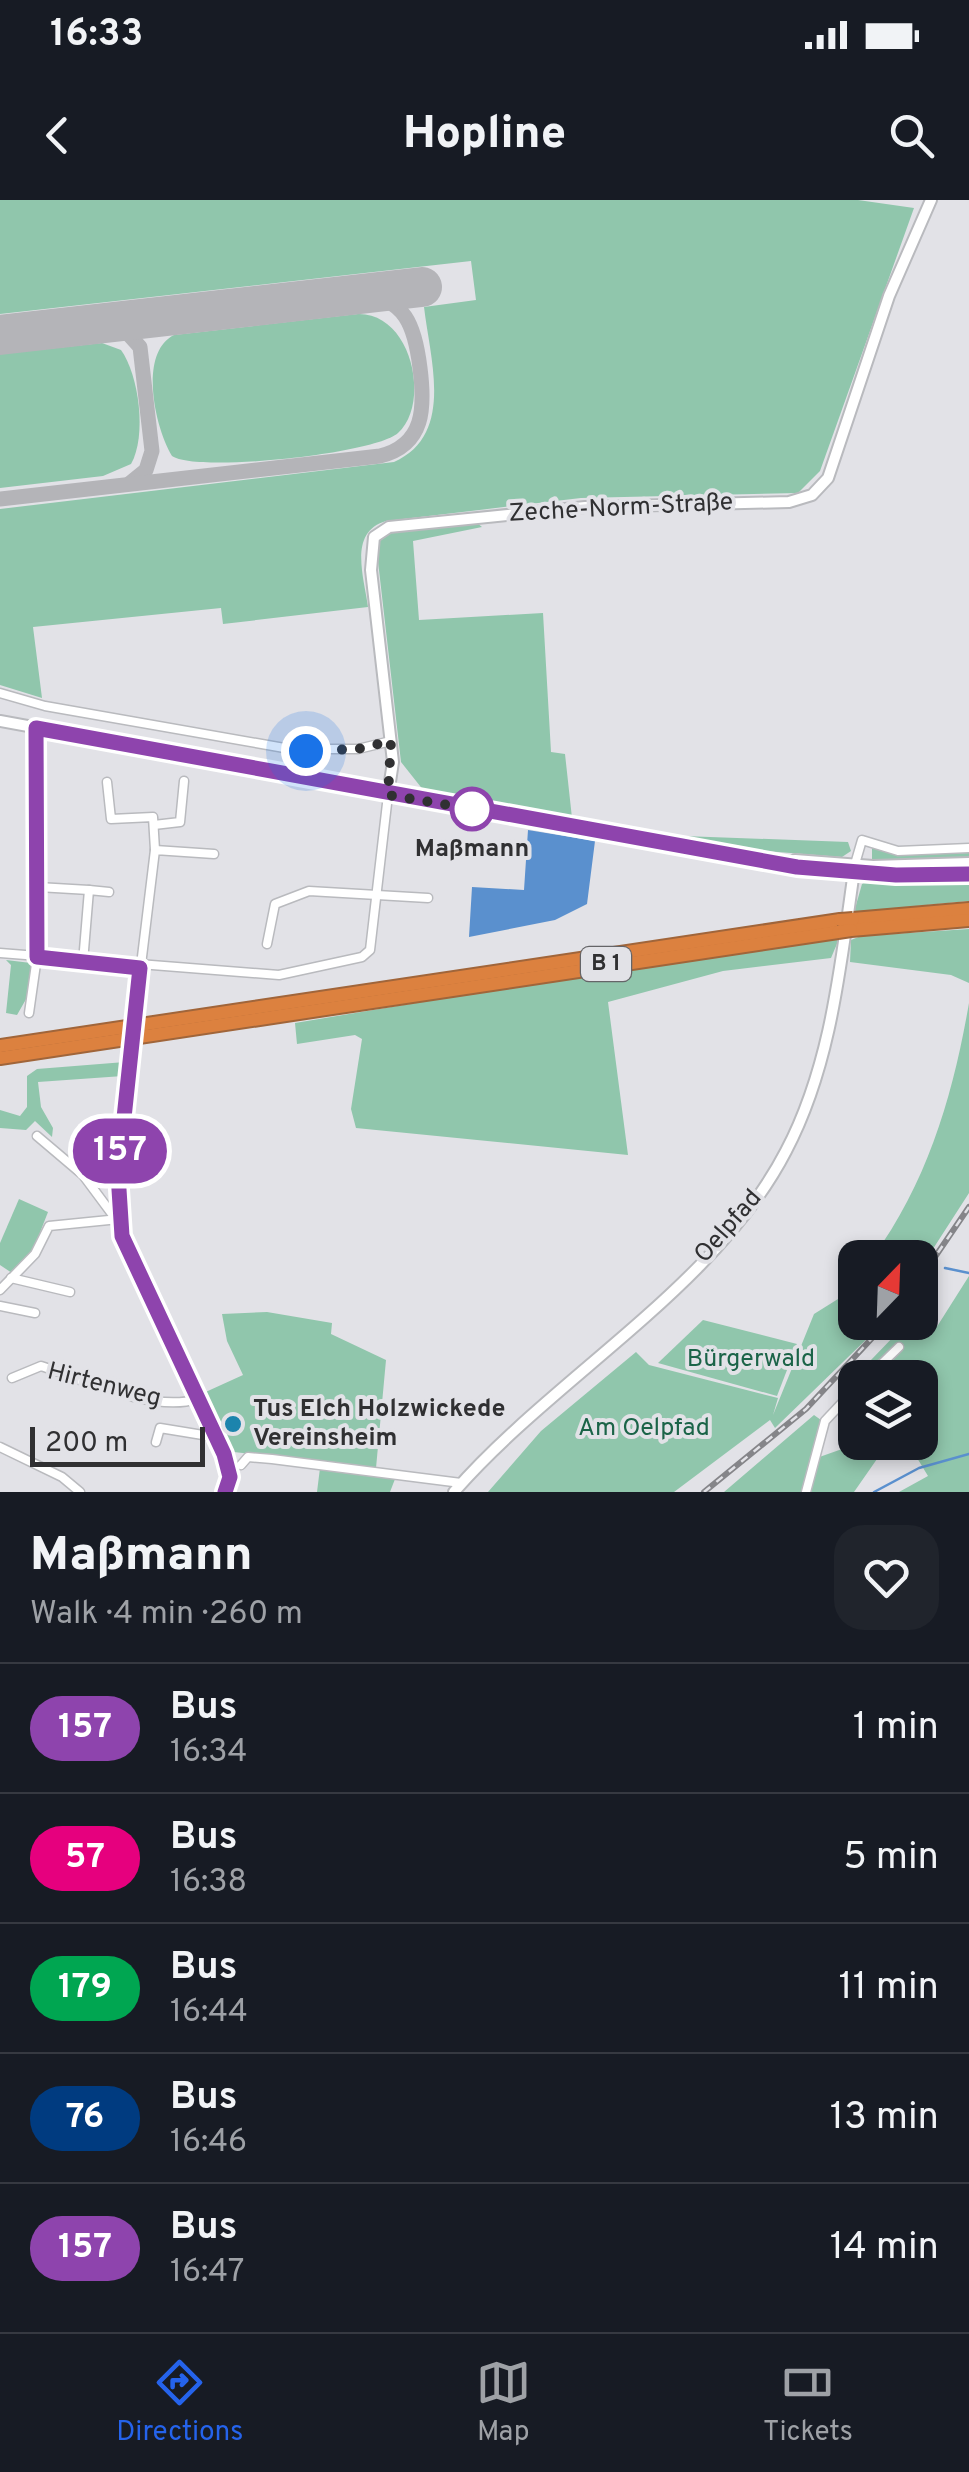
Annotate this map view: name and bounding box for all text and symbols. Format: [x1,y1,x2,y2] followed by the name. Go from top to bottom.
[50,11,143,60] text: 16:33
[403,107,566,164] text: Hopline
[30,108,85,163] icon: back
[884,108,939,163] icon: search
[508,487,734,531] street label: Zeche-Norm-Straße
[281,726,331,776] your location
[451,788,493,830] marker: Maßmann
[415,834,529,866] place label: Maßmann
[581,947,631,981] road number: B 1
[62,1118,178,1184] line badge: 157
[93,1129,147,1173] text: 157
[688,1183,770,1271] street label: Oelpfad
[838,1240,938,1340] north arrow
[838,1240,938,1460] map controls
[687,1344,815,1376] park label: Bürgerwald
[44,1356,164,1416] street label: Hirtenweg
[838,1360,938,1460] button: layers
[253,1394,505,1455] place label: Tus Elch Holzwickede Vereinsheim
[222,1413,244,1435] marker: Tus Elch Holzwickede Vereinsheim
[578,1413,710,1445] park label: Am Oelpfad
[30,1422,205,1466] scale bar
[45,1426,128,1462] text: 200 m
[834,1525,939,1630] button: heart
[30,1527,253,1587] text: Maßmann
[30,1595,303,1635] text: Walk · 4 min · 260 m
[170,1684,237,1733] text: Bus
[853,1704,939,1753] text: 1 min
[58,1706,112,1750] text: 157
[170,1733,247,1773] text: 16:34
[170,1814,237,1863] text: Bus
[843,1834,939,1883] text: 5 min
[65,1836,105,1880] text: 57
[170,1863,247,1903] text: 16:38
[170,1944,237,1993] text: Bus
[838,1964,939,2013] text: 11 min
[58,1966,112,2010] text: 179
[170,1993,248,2033] text: 16:44
[170,2074,237,2123] text: Bus
[830,2094,939,2143] text: 13 min
[66,2096,104,2140] text: 76
[170,2123,247,2163] text: 16:46
[170,2204,237,2253] text: Bus
[830,2224,939,2273] text: 14 min
[58,2226,112,2270] text: 157
[170,2253,245,2293] text: 16:47
[116,2355,243,2451] tab: Directions
[476,2355,531,2451] tab: Map
[763,2355,853,2451] tab: Tickets

